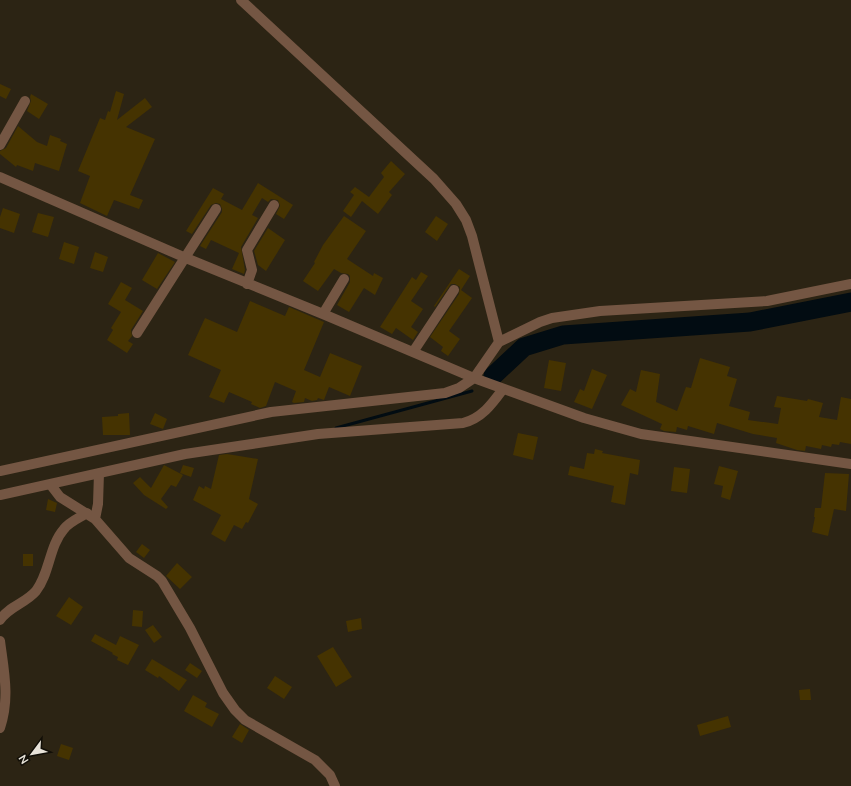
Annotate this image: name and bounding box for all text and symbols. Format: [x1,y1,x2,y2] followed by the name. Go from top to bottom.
[12,734,52,774] north arrow
[15,752,32,767] text: N

